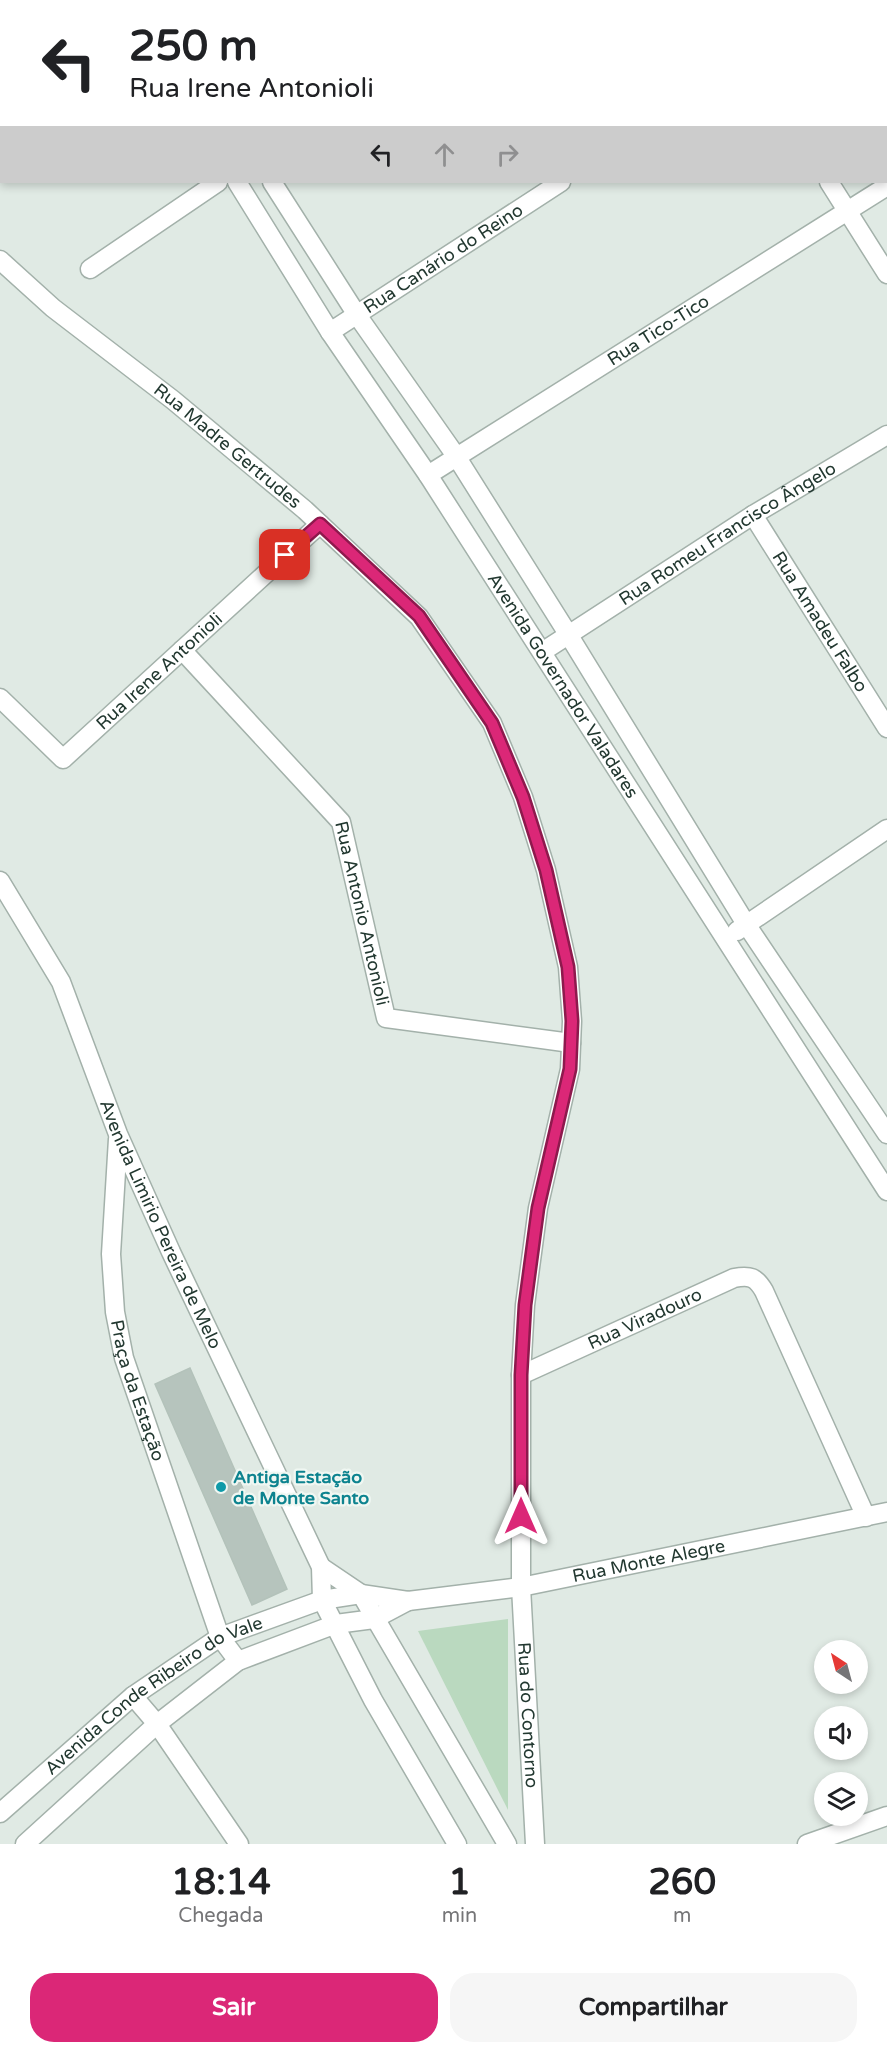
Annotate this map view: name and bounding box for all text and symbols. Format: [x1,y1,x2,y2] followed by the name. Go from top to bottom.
[129,21,258,72] text: 250 m
[30,24,108,102] icon: left
[129,72,374,105] text: Rua Irene Antonioli
[365,138,398,171] icon: left
[428,138,461,171] icon: ahead
[491,138,524,171] icon: right
[359,199,527,318] street label: Rua Canário do Reino
[603,290,713,370] street label: Rua Tico-Tico
[150,378,306,513] street label: Rua Madre Gertrudes
[615,457,840,610] street label: Rua Romeu Francisco Ângelo
[259,529,310,580] pin
[268,538,301,571] icon: arrive
[768,547,873,696] street label: Rua Amadeu Falbo
[483,569,643,802] street label: Avenida Governador Valadares
[91,608,227,734] street label: Rua Irene Antonioli
[330,819,394,1008] street label: Rua Antonio Antonioli
[95,1097,226,1352] street label: Avenida Limirio Pereira de Melo
[584,1283,705,1354] street label: Rua Viradouro
[106,1318,170,1464] street label: Praça da Estação
[233,1466,369,1509] place label: Antiga Estação de Monte Santo
[214,1480,228,1494] marker: Antiga Estação de Monte Santo
[489,1484,553,1548] position arrow
[570,1534,727,1587] street label: Rua Monte Alegre
[40,1612,266,1779] street label: Avenida Conde Ribeiro do Vale
[814,1640,868,1694] north arrow
[814,1640,868,1826] map controls
[513,1642,543,1789] street label: Rua do Contorno
[814,1706,868,1760] button: sound
[814,1772,868,1826] button: layers
[171,1861,271,1904] text: 18:14
[448,1861,471,1904] text: 1
[648,1861,716,1904] text: 260
[178,1904,263,1928] text: Chegada
[442,1904,477,1928] text: min
[673,1904,691,1928] text: m
[30,1973,438,2042] button: Sair
[450,1973,857,2042] button: Compartilhar

